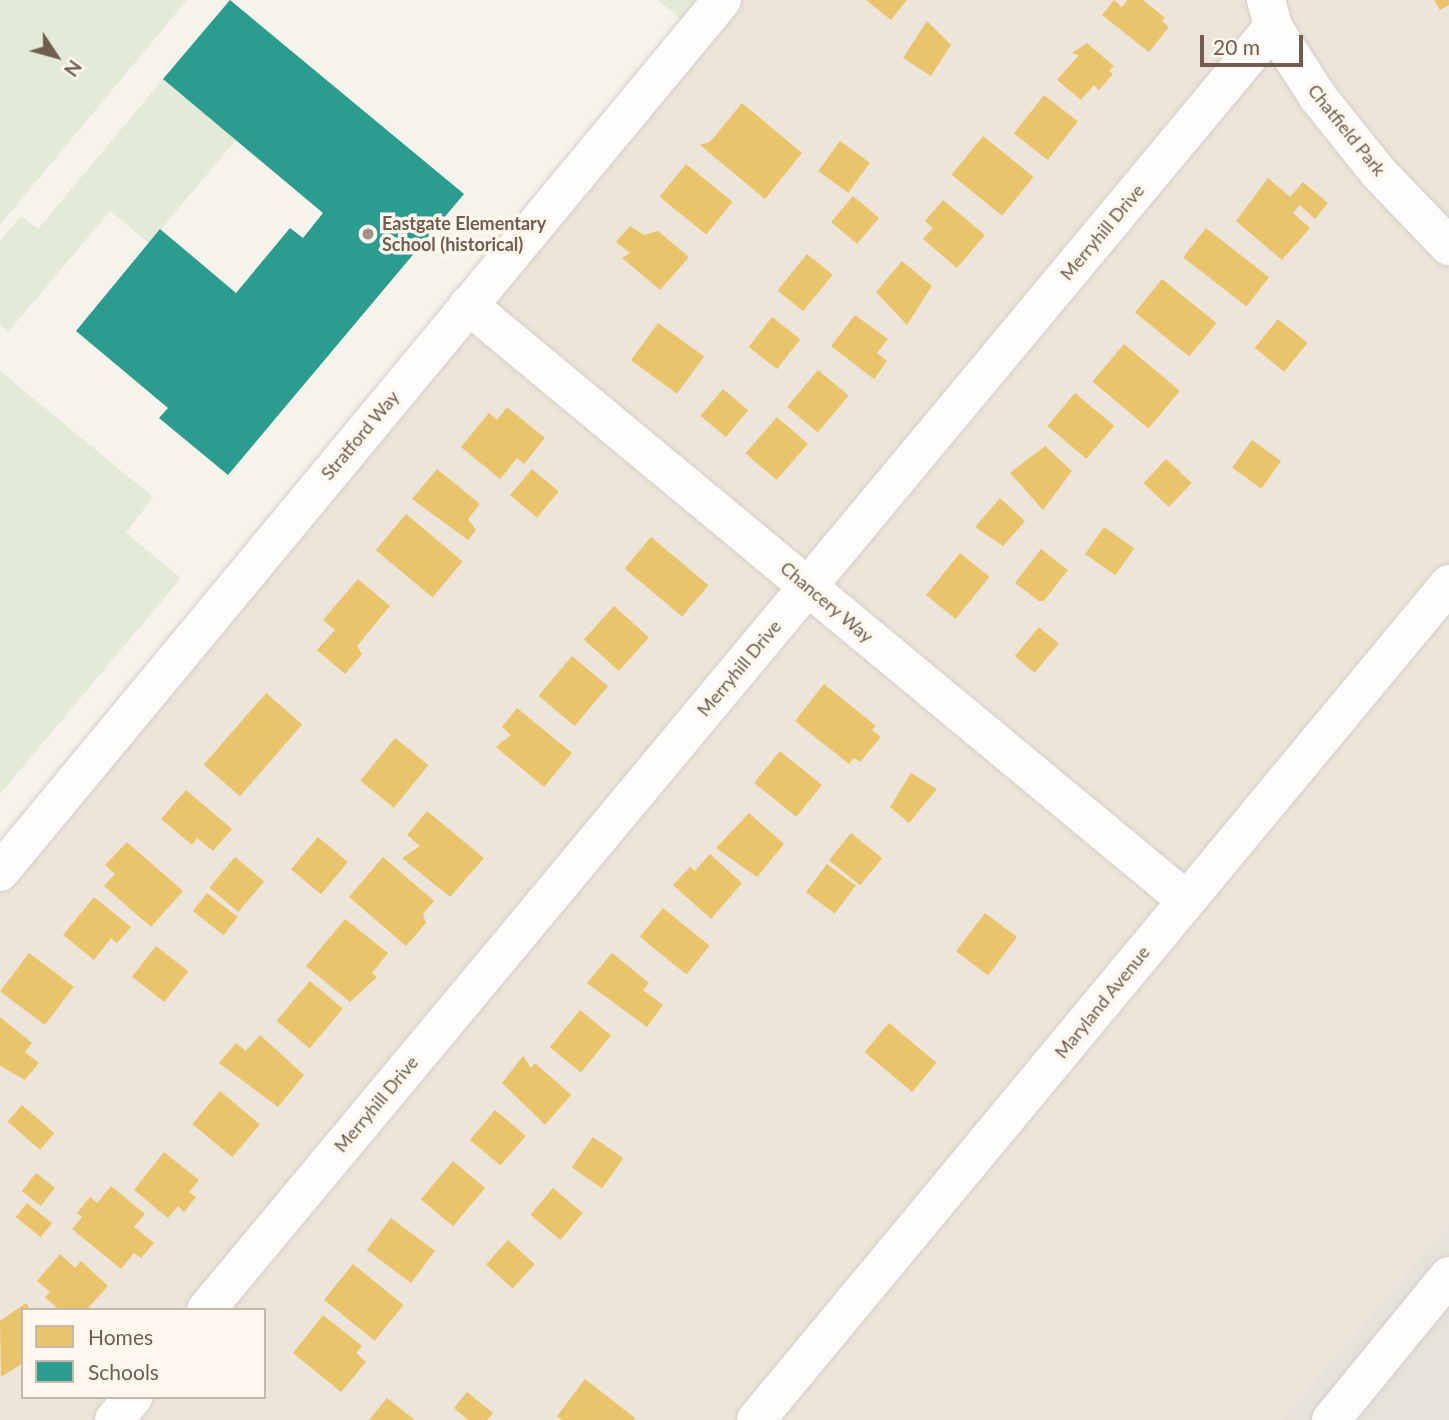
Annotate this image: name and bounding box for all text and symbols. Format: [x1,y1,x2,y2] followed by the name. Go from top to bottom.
[21,21,91,91] north arrow
[1204,21,1307,65] scale bar
[1213,34,1260,59] text: 20 m
[60,56,87,81] text: N
[1304,80,1390,180] street label: Chatfield Park
[1056,180,1148,284] street label: Merryhill Drive
[382,213,546,256] place label: Eastgate Elementary School (historical)
[360,226,376,242] marker: Eastgate Elementary School (historical)
[316,386,404,484] street label: Stratford Way
[776,557,878,647] street label: Chancery Way
[693,616,785,720] street label: Merryhill Drive
[1050,941,1154,1063] street label: Maryland Avenue
[330,1052,422,1156] street label: Merryhill Drive
[21,1308,266,1399] legend
[88,1324,153,1349] text: Homes
[88,1359,159,1384] text: Schools

